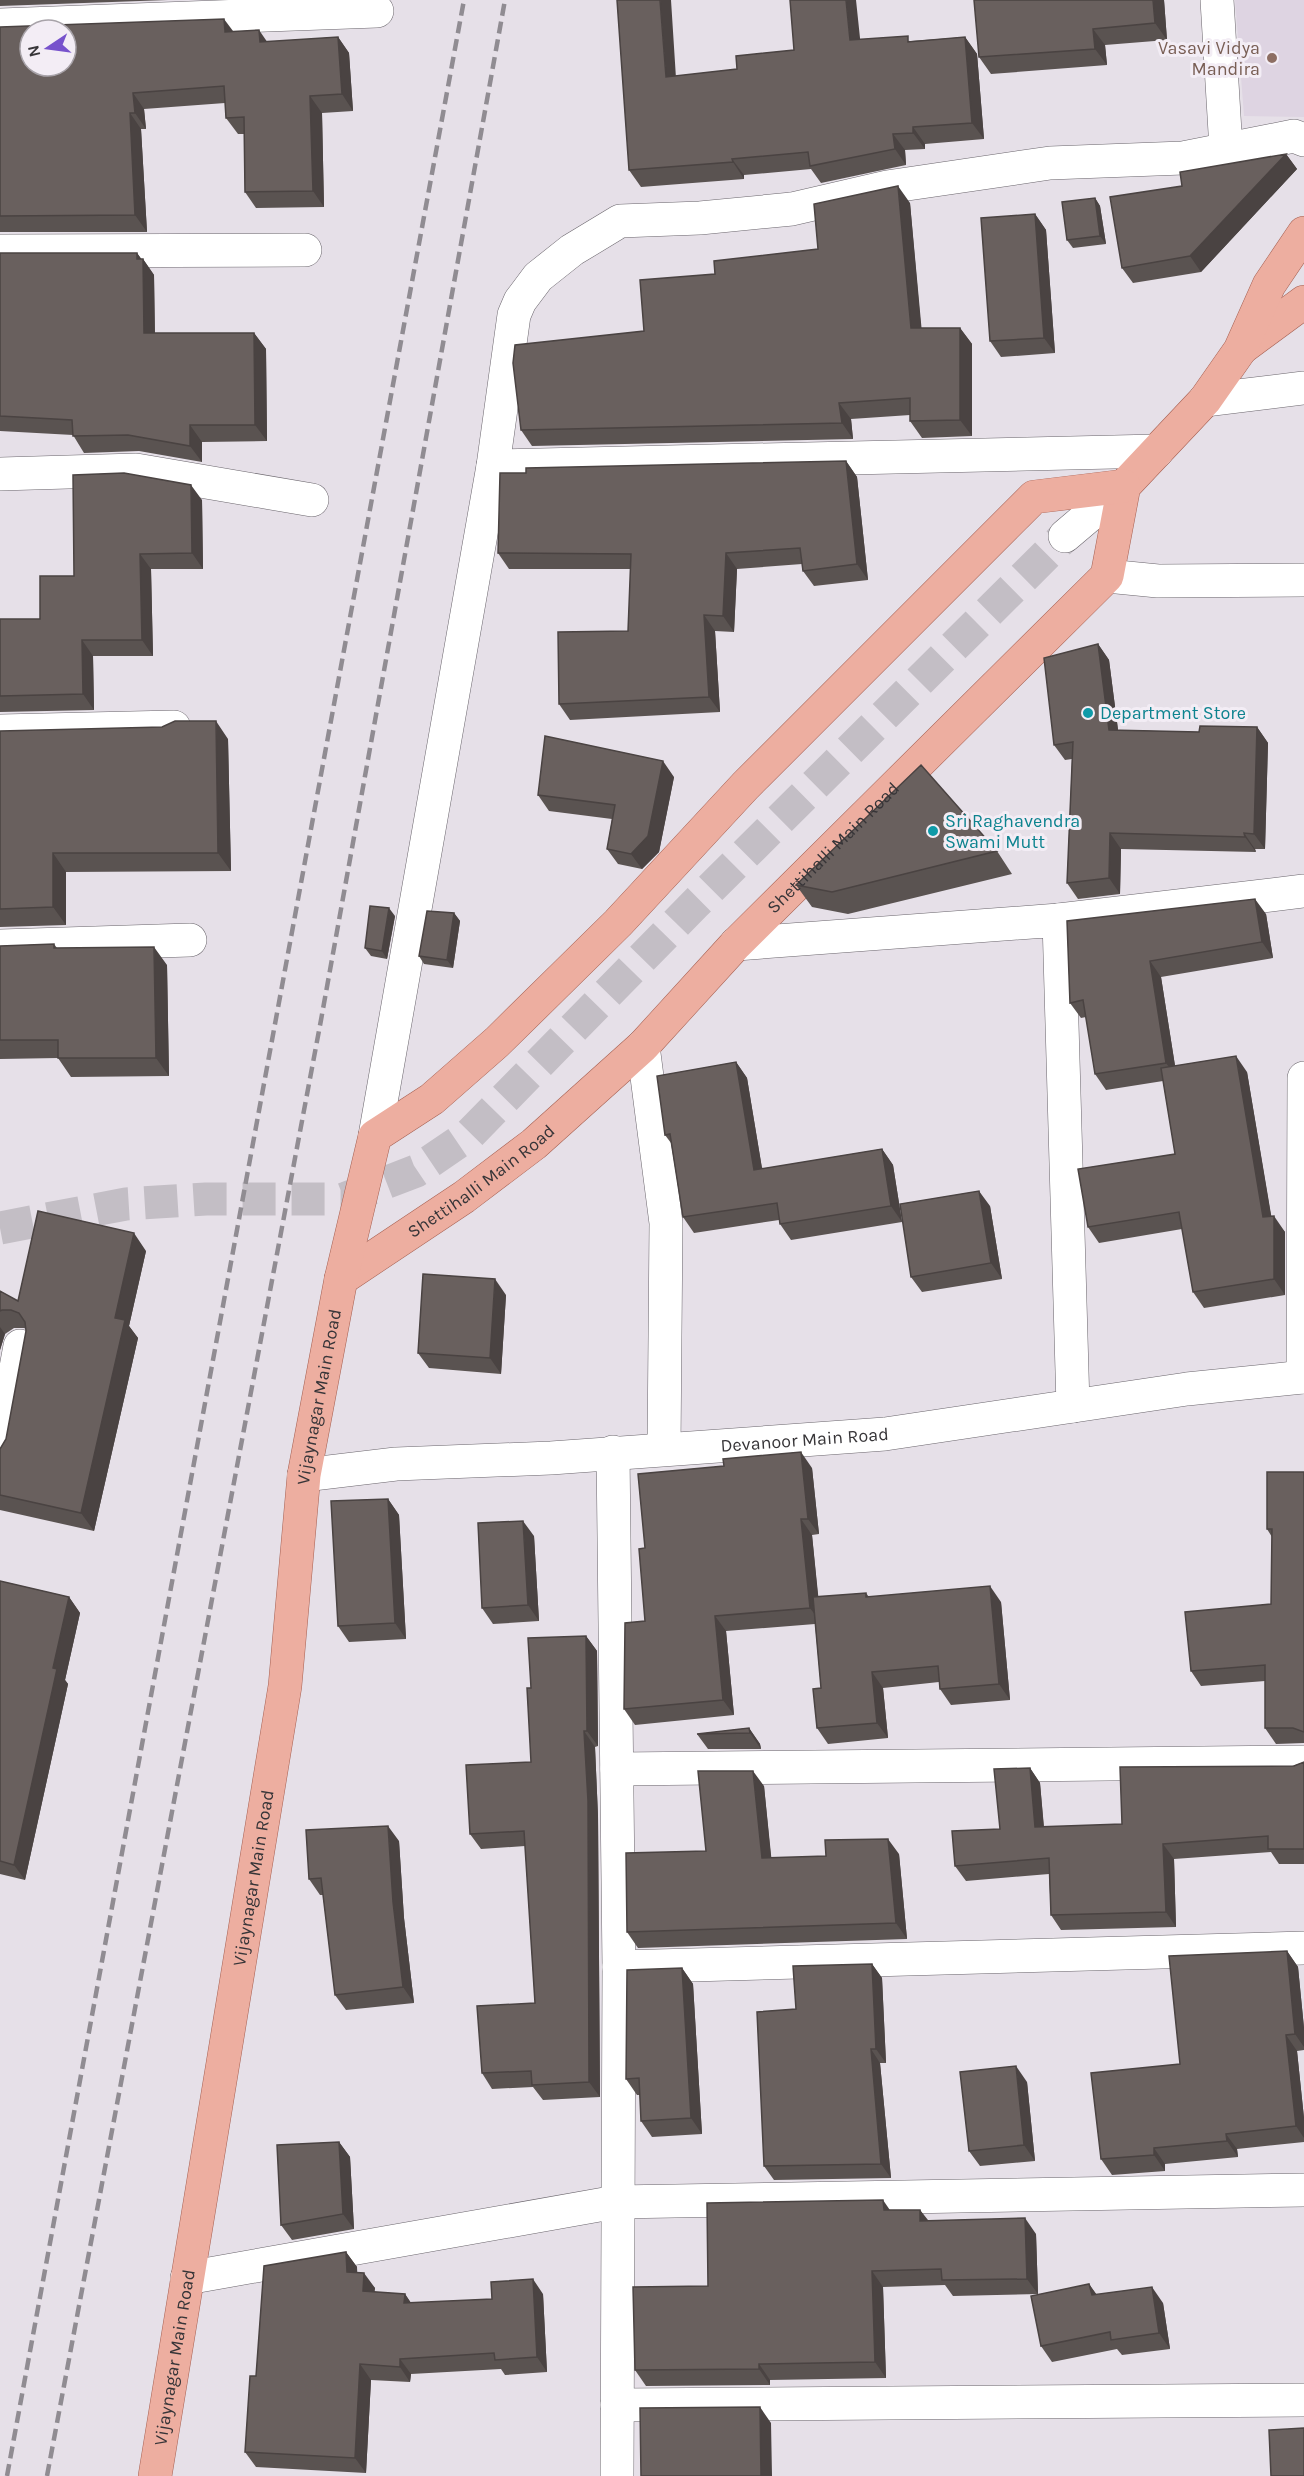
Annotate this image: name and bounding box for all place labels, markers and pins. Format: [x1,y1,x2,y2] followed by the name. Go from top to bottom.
[1158,37,1260,80] place label: Vasavi Vidya Mandira
[1265,51,1279,65] marker: Vasavi Vidya Mandira
[1100,702,1246,724] place label: Department Store
[1081,706,1095,720] marker: Department Store
[945,810,1080,853] place label: Sri Raghavendra Swami Mutt
[926,824,940,838] marker: Sri Raghavendra Swami Mutt

